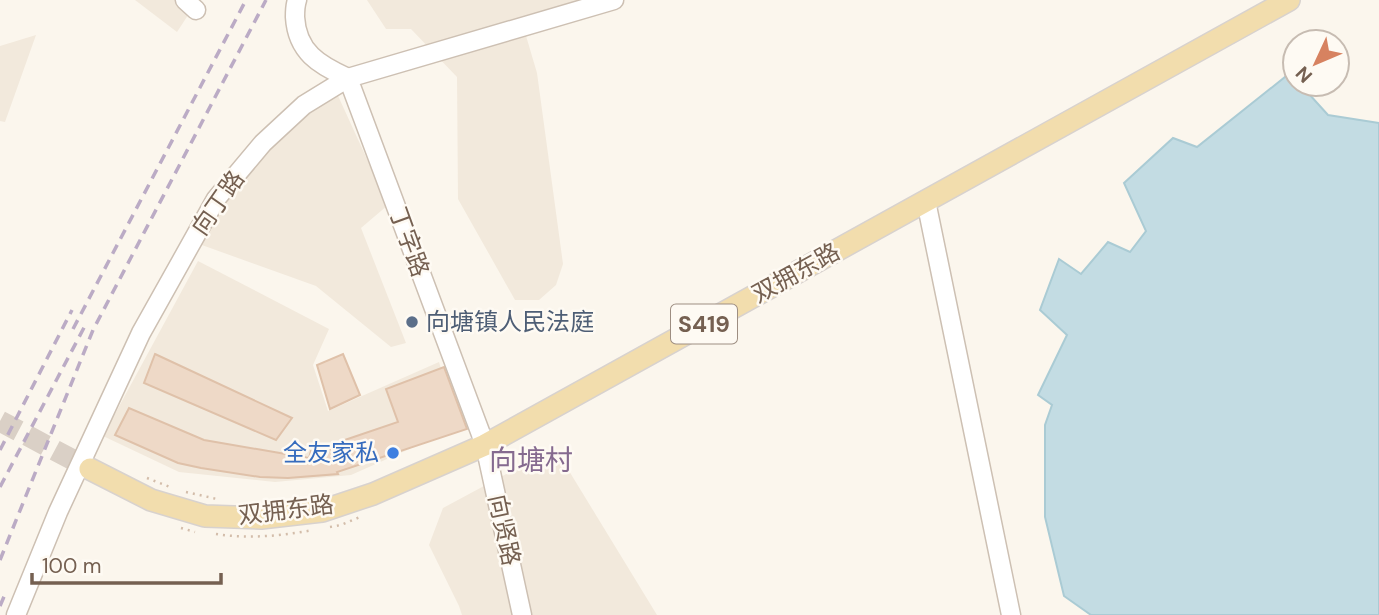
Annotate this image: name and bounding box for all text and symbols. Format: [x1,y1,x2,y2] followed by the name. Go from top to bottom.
[1281,28,1351,98] north arrow
[1290,61,1318,88] text: N
[184,164,251,241] street label: 向丁路
[383,203,436,281] street label: 丁字路
[746,236,845,309] street label: 双拥东路
[671,304,737,344] road number: S419
[426,306,594,337] place label: 向塘镇人民法庭
[404,314,420,330] marker: 向塘镇人民法庭
[283,437,379,468] place label: 全友家私
[489,442,573,479] district label: 向塘村
[385,445,401,461] marker: 全友家私
[236,488,335,531] street label: 双拥东路
[482,491,527,568] street label: 向贤路
[32,542,220,586] scale bar
[42,552,102,580] text: 100 m

